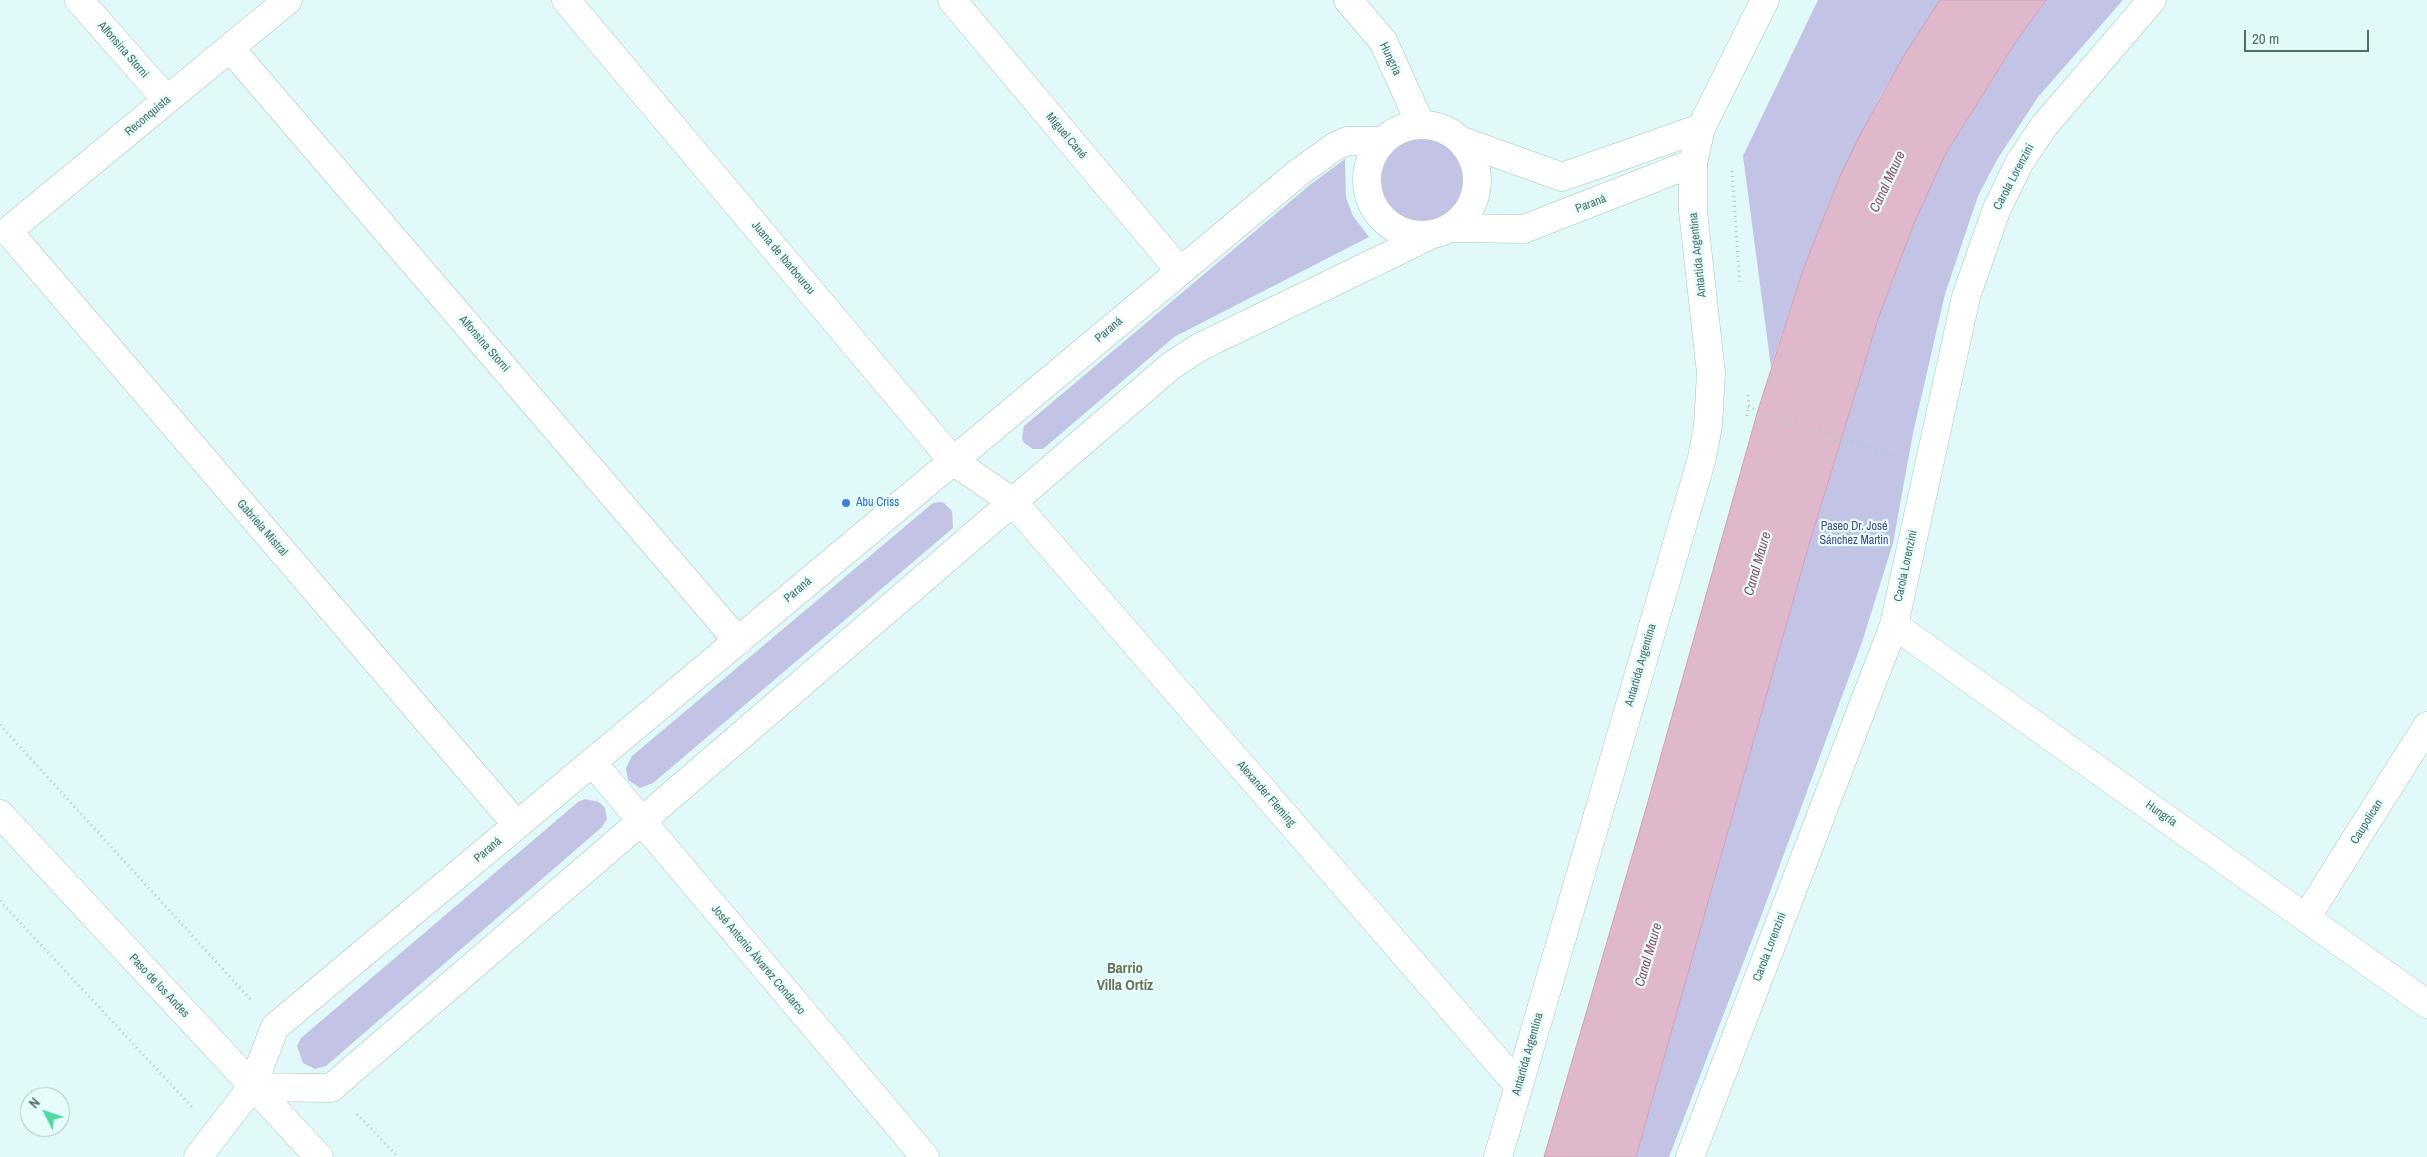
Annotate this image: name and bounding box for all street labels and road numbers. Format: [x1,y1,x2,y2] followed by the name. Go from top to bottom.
[95,19,151,81] street label: Alfonsina Storni
[1376,40,1404,78] street label: Hungría
[122,93,174,139] street label: Reconquista
[1043,110,1089,162] street label: Miguel Cané
[1991,142,2037,212] street label: Carola Lorenzini
[1574,192,1608,216] street label: Paraná
[1686,212,1710,298] street label: Antartida Argentina
[748,219,818,297] street label: Juana de Ibarbourou
[456,313,512,375] street label: Alfonsina Storni
[1092,314,1126,346] street label: Paraná
[234,497,290,559] street label: Gabriela Mistral
[1891,529,1921,603] street label: Carola Lorenzini
[781,574,815,606] street label: Paraná
[1622,622,1660,708] street label: Antartida Argentina
[1233,758,1299,830] street label: Alexander Fleming
[2348,797,2386,847] street label: Caupolican
[2143,798,2179,830] street label: Hungría
[471,834,505,866] street label: Paraná
[708,902,808,1018] street label: José Antonio Álvarez Condarco
[1750,910,1790,984] street label: Carola Lorenzini
[126,951,192,1021] street label: Paso de los Andes
[1509,1011,1547,1097] street label: Antartida Argentina

